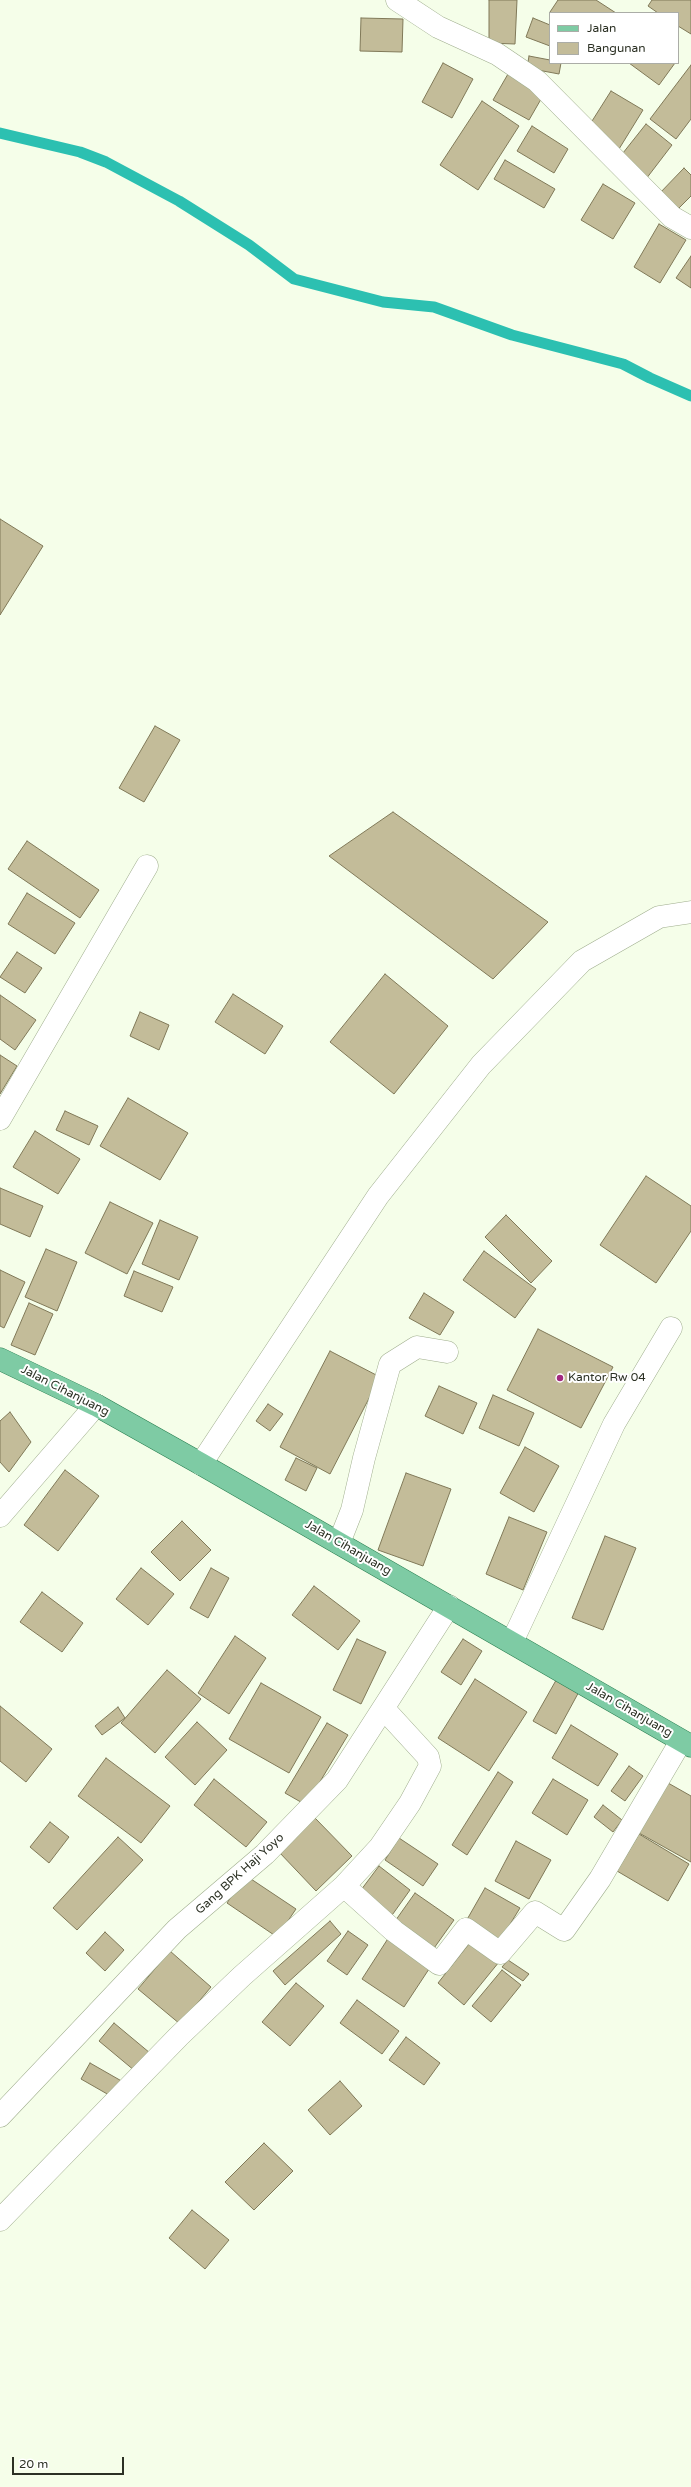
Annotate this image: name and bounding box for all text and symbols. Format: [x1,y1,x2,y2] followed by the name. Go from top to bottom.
[549,12,679,64] legend
[587,21,616,35] text: Jalan
[587,41,646,55] text: Bangunan
[18,1363,112,1419] street label: Jalan Cihanjuang
[568,1371,646,1385] place label: Kantor Rw 04
[555,1373,565,1383] marker: Kantor Rw 04
[302,1517,394,1579] street label: Jalan Cihanjuang
[583,1679,675,1741] street label: Jalan Cihanjuang
[193,1831,287,1917] street label: Gang BPK Haji Yoyo
[14,2449,126,2475] scale bar
[19,2457,48,2471] text: 20 m

